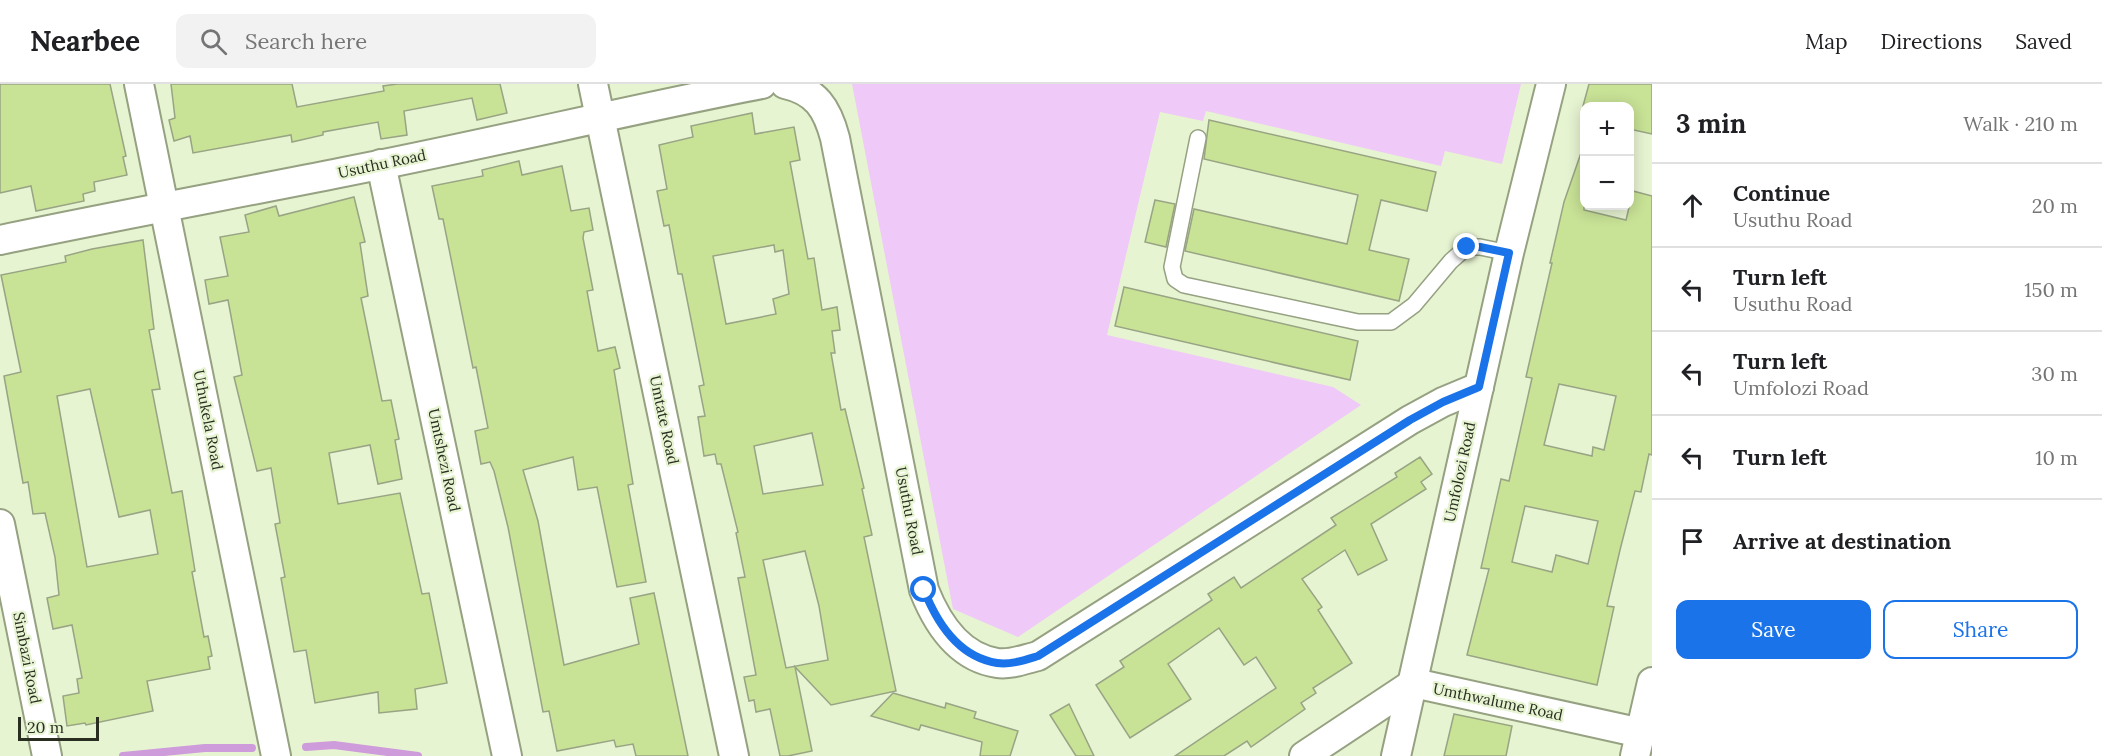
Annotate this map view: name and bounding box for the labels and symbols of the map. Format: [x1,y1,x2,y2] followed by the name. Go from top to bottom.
[336,145,428,182] street label: Usuthu Road
[1453,233,1479,259] route end
[189,368,228,472] street label: Uthukela Road
[646,374,683,466] street label: Umtate Road
[424,407,465,513] street label: Umtshezi Road
[1440,420,1479,524] street label: Umfolozi Road
[892,465,927,557] street label: Usuthu Road
[910,576,936,602] route start
[9,610,46,705] street label: Simbazi Road
[1431,678,1565,725] street label: Umthwalume Road
[18,714,99,742] scale bar

